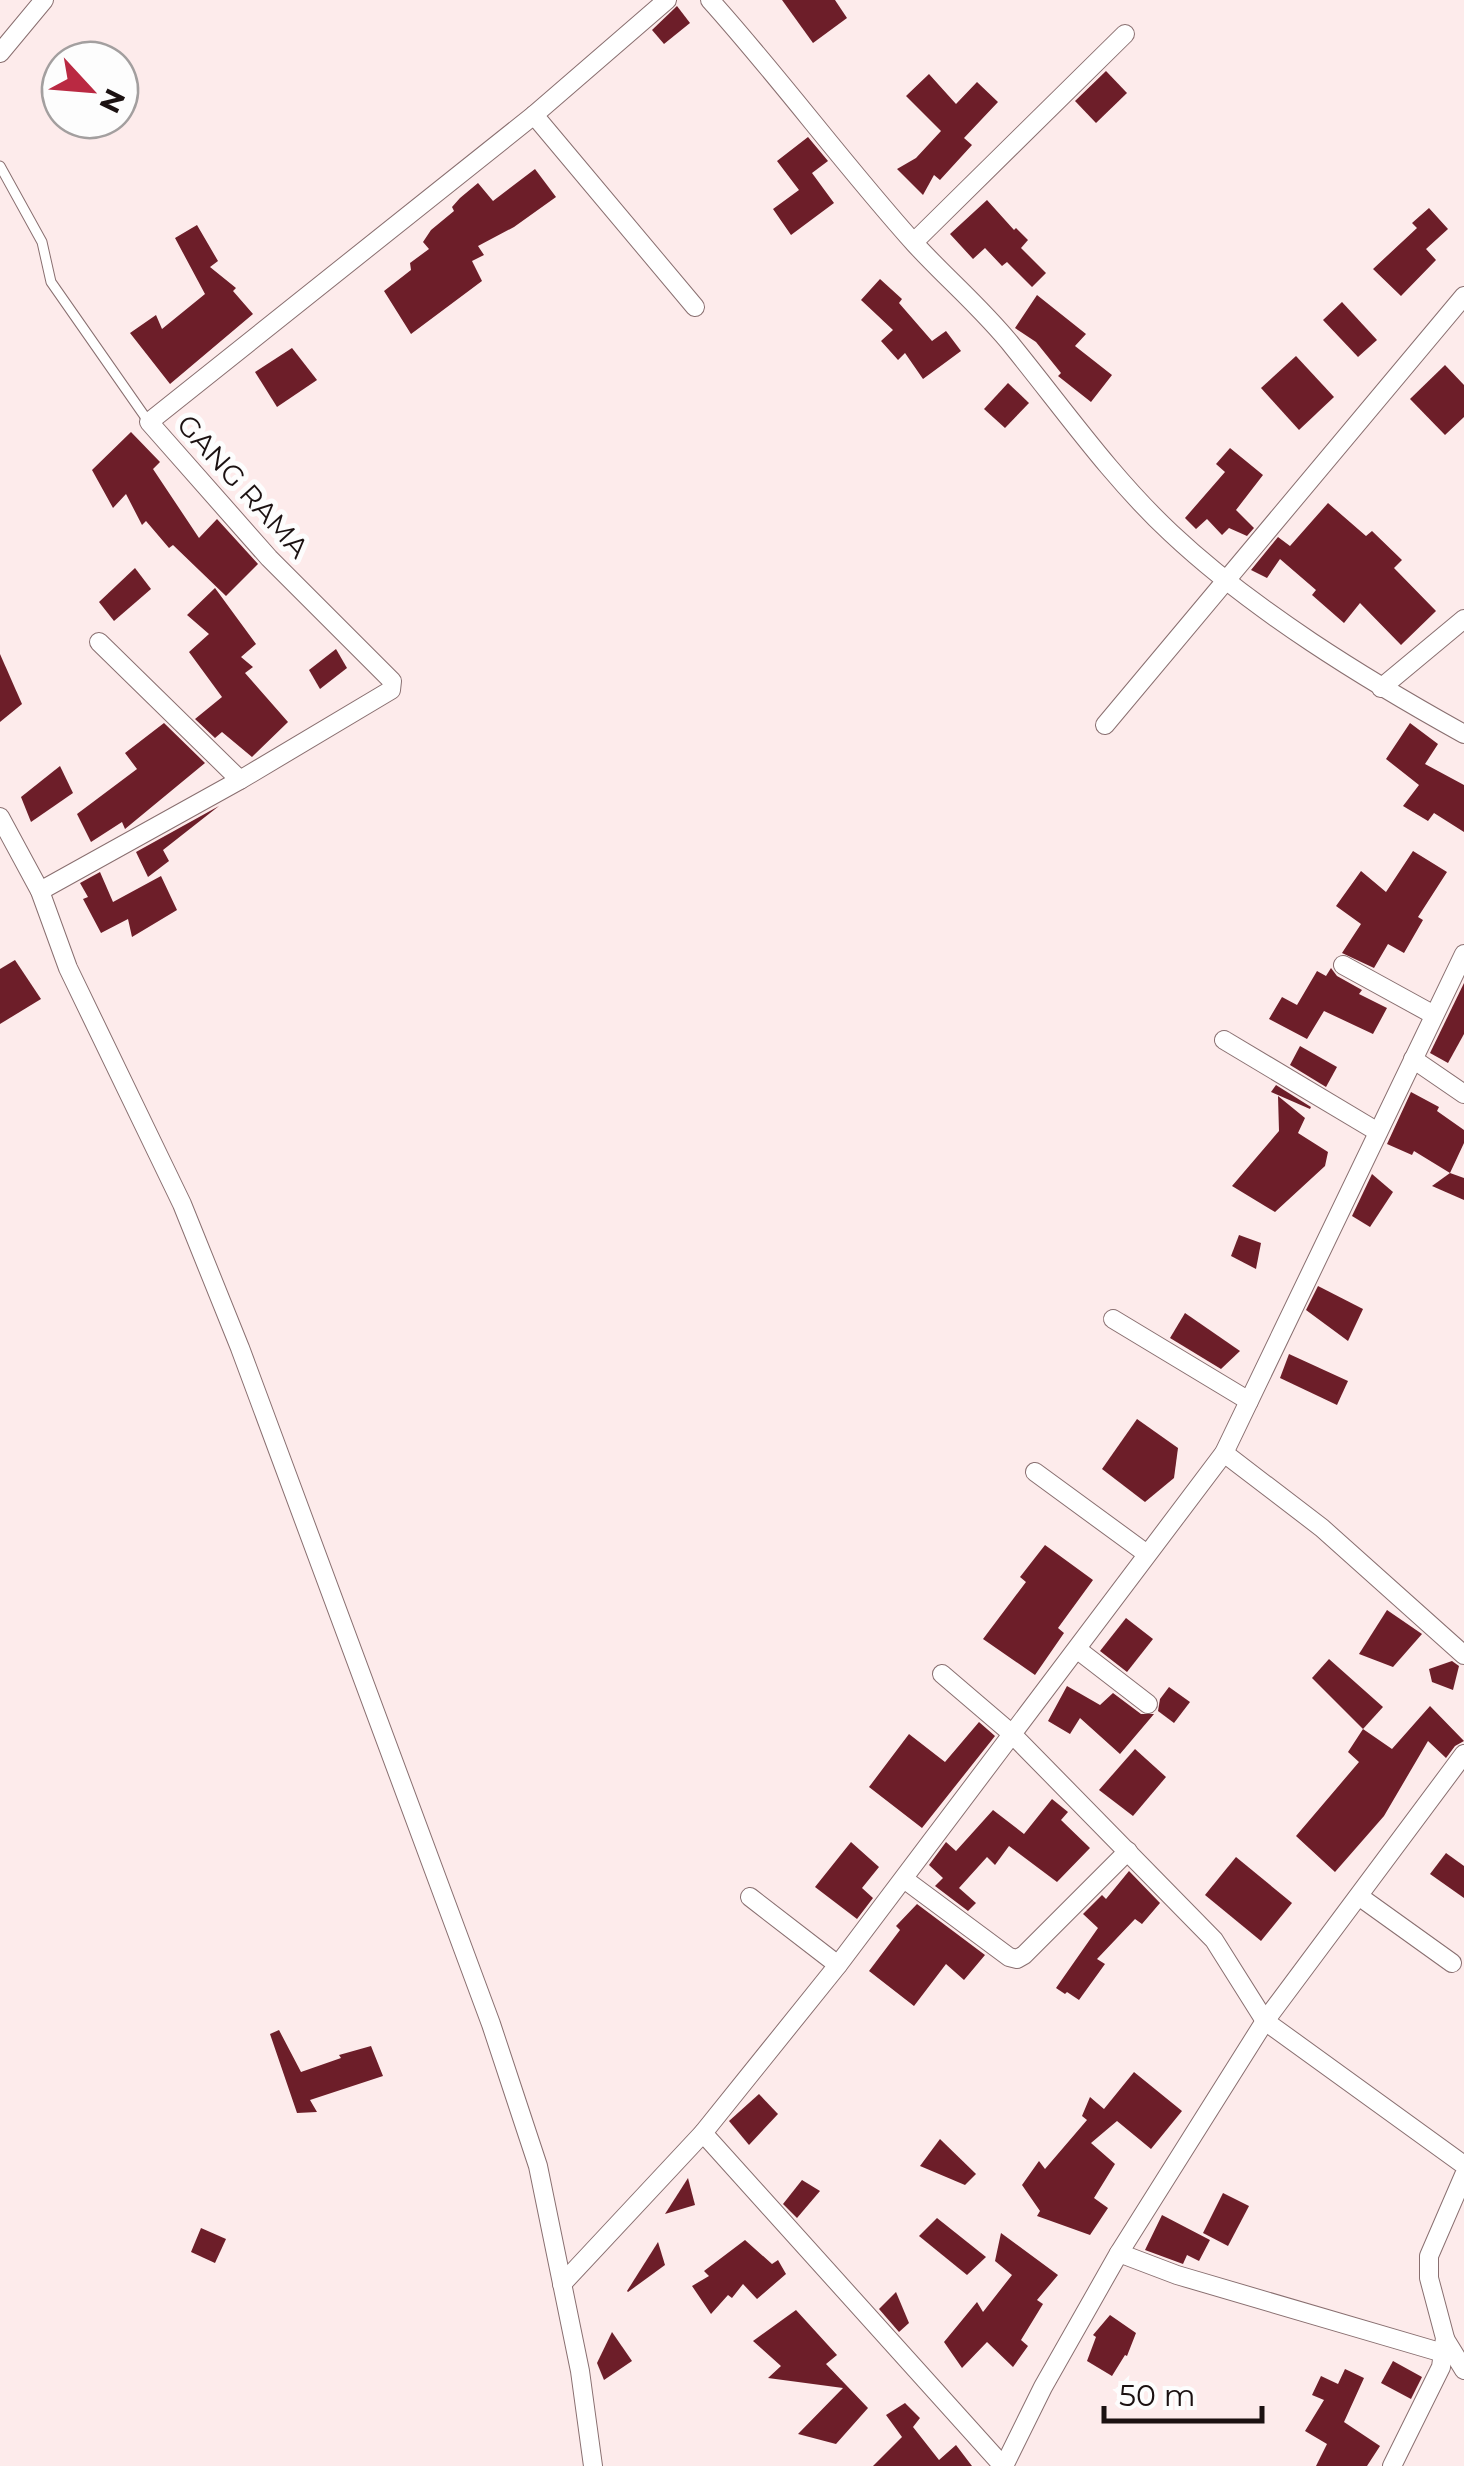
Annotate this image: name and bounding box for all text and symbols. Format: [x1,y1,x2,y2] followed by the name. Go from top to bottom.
[40,40,140,140] north arrow
[92,83,133,119] text: N
[170,408,317,565] street label: GANG RAMA
[1104,2361,1262,2423] scale bar
[1119,2377,1196,2414] text: 50 m

